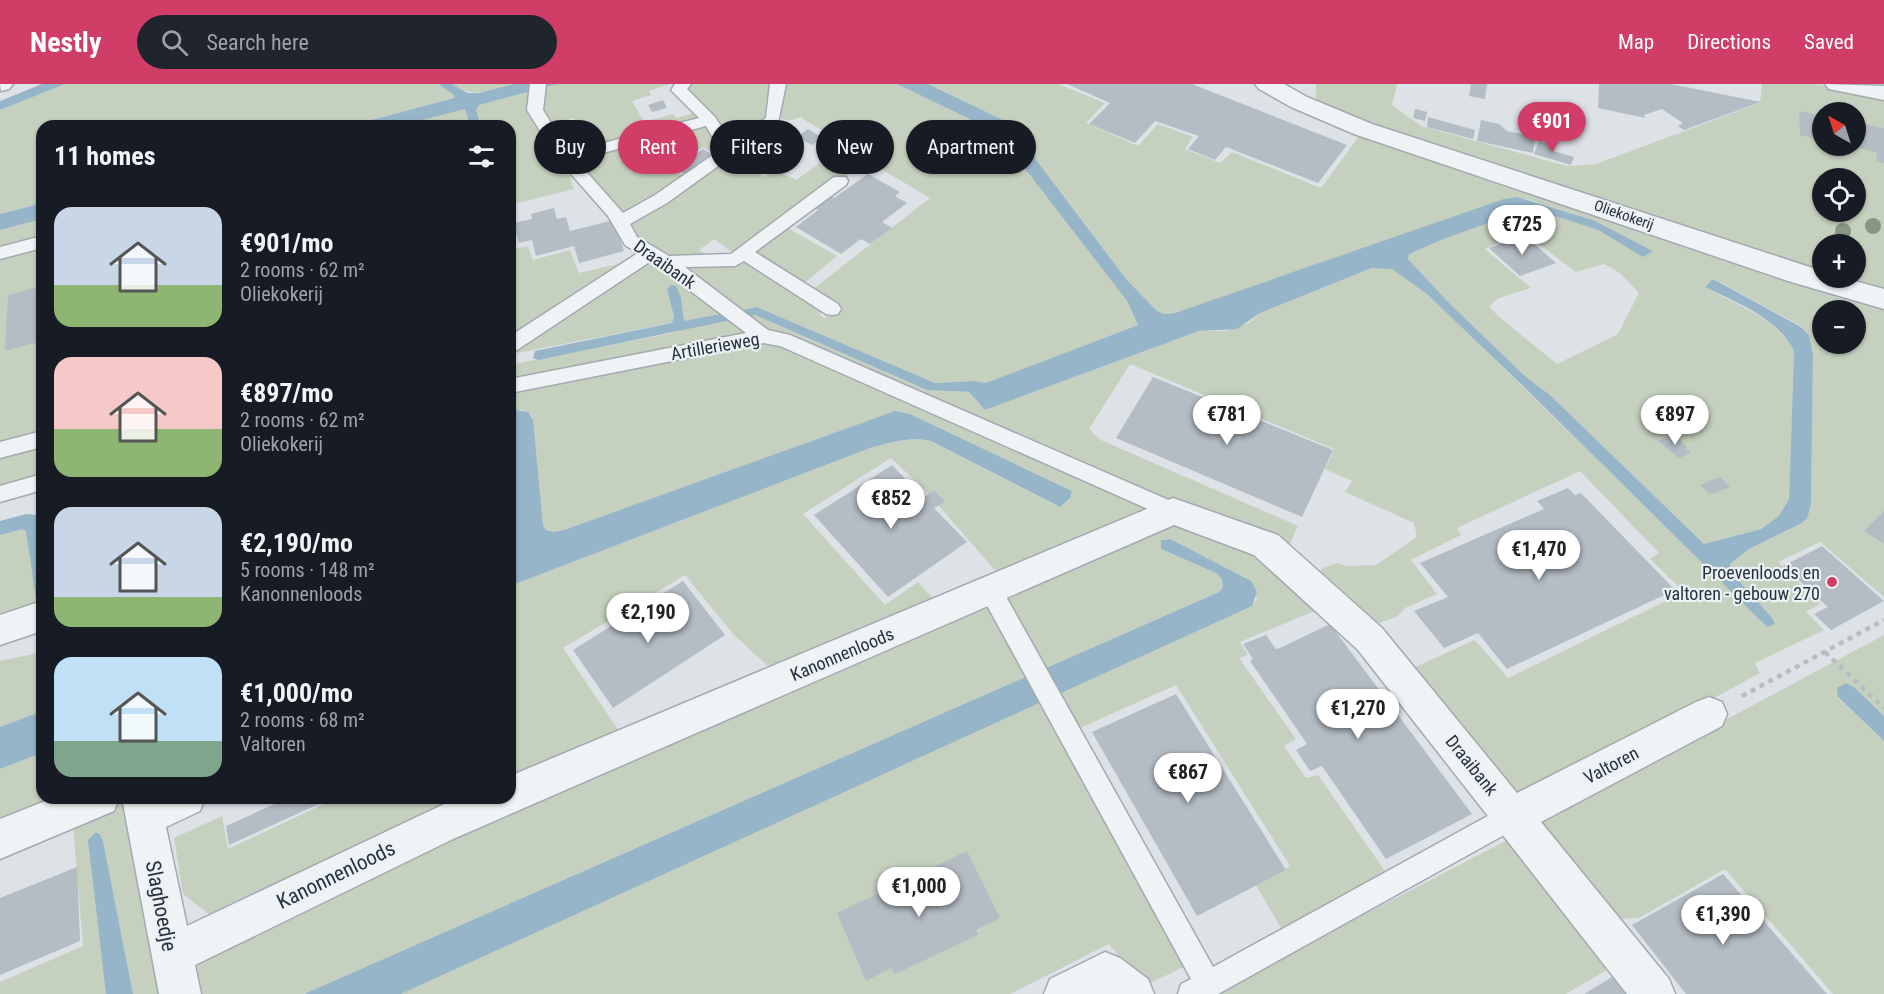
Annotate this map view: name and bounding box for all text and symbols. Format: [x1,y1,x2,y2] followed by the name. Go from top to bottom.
[137,15,557,69] search box
[30,26,101,59] text: Nestly
[158,26,191,59] icon: search
[206,30,309,55] text: Search here
[1618,30,1654,54] text: Map
[1687,30,1771,54] text: Directions
[1804,30,1854,54] text: Saved
[1516,102,1588,153] pin: €901
[1812,102,1866,156] north arrow
[1812,102,1866,354] map controls
[1532,109,1572,133] text: €901
[534,120,606,174] chip: Buy
[618,120,698,174] chip: Rent
[710,120,804,174] chip: Filters
[816,120,894,174] chip: New
[906,120,1036,174] chip: Apartment
[465,140,498,173] icon: filters
[54,141,156,171] text: 11 homes
[1812,168,1866,222] button: locate
[1592,196,1656,234] street label: Oliekokerij
[1486,205,1558,256] pin: €725
[1502,212,1542,236] text: €725
[240,228,333,258] text: €901/mo
[102,231,174,303] icon: home
[1812,234,1866,288] button: +
[630,235,700,293] street label: Draaibank
[240,258,365,282] text: 2 rooms · 62 m²
[240,282,323,306] text: Oliekokerij
[1812,300,1866,354] button: −
[669,328,761,364] street label: Artillerieweg
[240,378,333,408] text: €897/mo
[102,381,174,453] icon: home
[1191,395,1263,446] pin: €781
[1639,395,1711,446] pin: €897
[1207,402,1247,426] text: €781
[1655,402,1695,426] text: €897
[240,408,365,432] text: 2 rooms · 62 m²
[240,432,323,456] text: Oliekokerij
[855,479,927,530] pin: €852
[871,486,911,510] text: €852
[240,528,353,558] text: €2,190/mo
[1490,530,1588,581] pin: €1,470
[102,531,174,603] icon: home
[1511,537,1567,561] text: €1,470
[240,558,375,582] text: 5 rooms · 148 m²
[1664,562,1820,604] place label: Proevenloods en valtoren - gebouw 270
[1825,575,1839,589] marker: Proevenloods en valtoren - gebouw 270
[240,582,362,606] text: Kanonnenloods
[599,593,697,644] pin: €2,190
[620,600,676,624] text: €2,190
[787,623,897,685] street label: Kanonnenloods
[240,678,353,708] text: €1,000/mo
[102,681,174,753] icon: home
[1309,689,1407,740] pin: €1,270
[1330,696,1386,720] text: €1,270
[240,708,365,732] text: 2 rooms · 68 m²
[1441,731,1503,799] street label: Draaibank
[240,732,306,756] text: Valtoren
[1580,742,1642,788] street label: Valtoren
[1152,753,1224,804] pin: €867
[1168,760,1208,784] text: €867
[273,836,399,914] street label: Kanonnenloods
[140,859,182,953] street label: Slaghoedje
[870,867,968,918] pin: €1,000
[891,874,947,898] text: €1,000
[1674,895,1772,946] pin: €1,390
[1695,902,1751,926] text: €1,390

